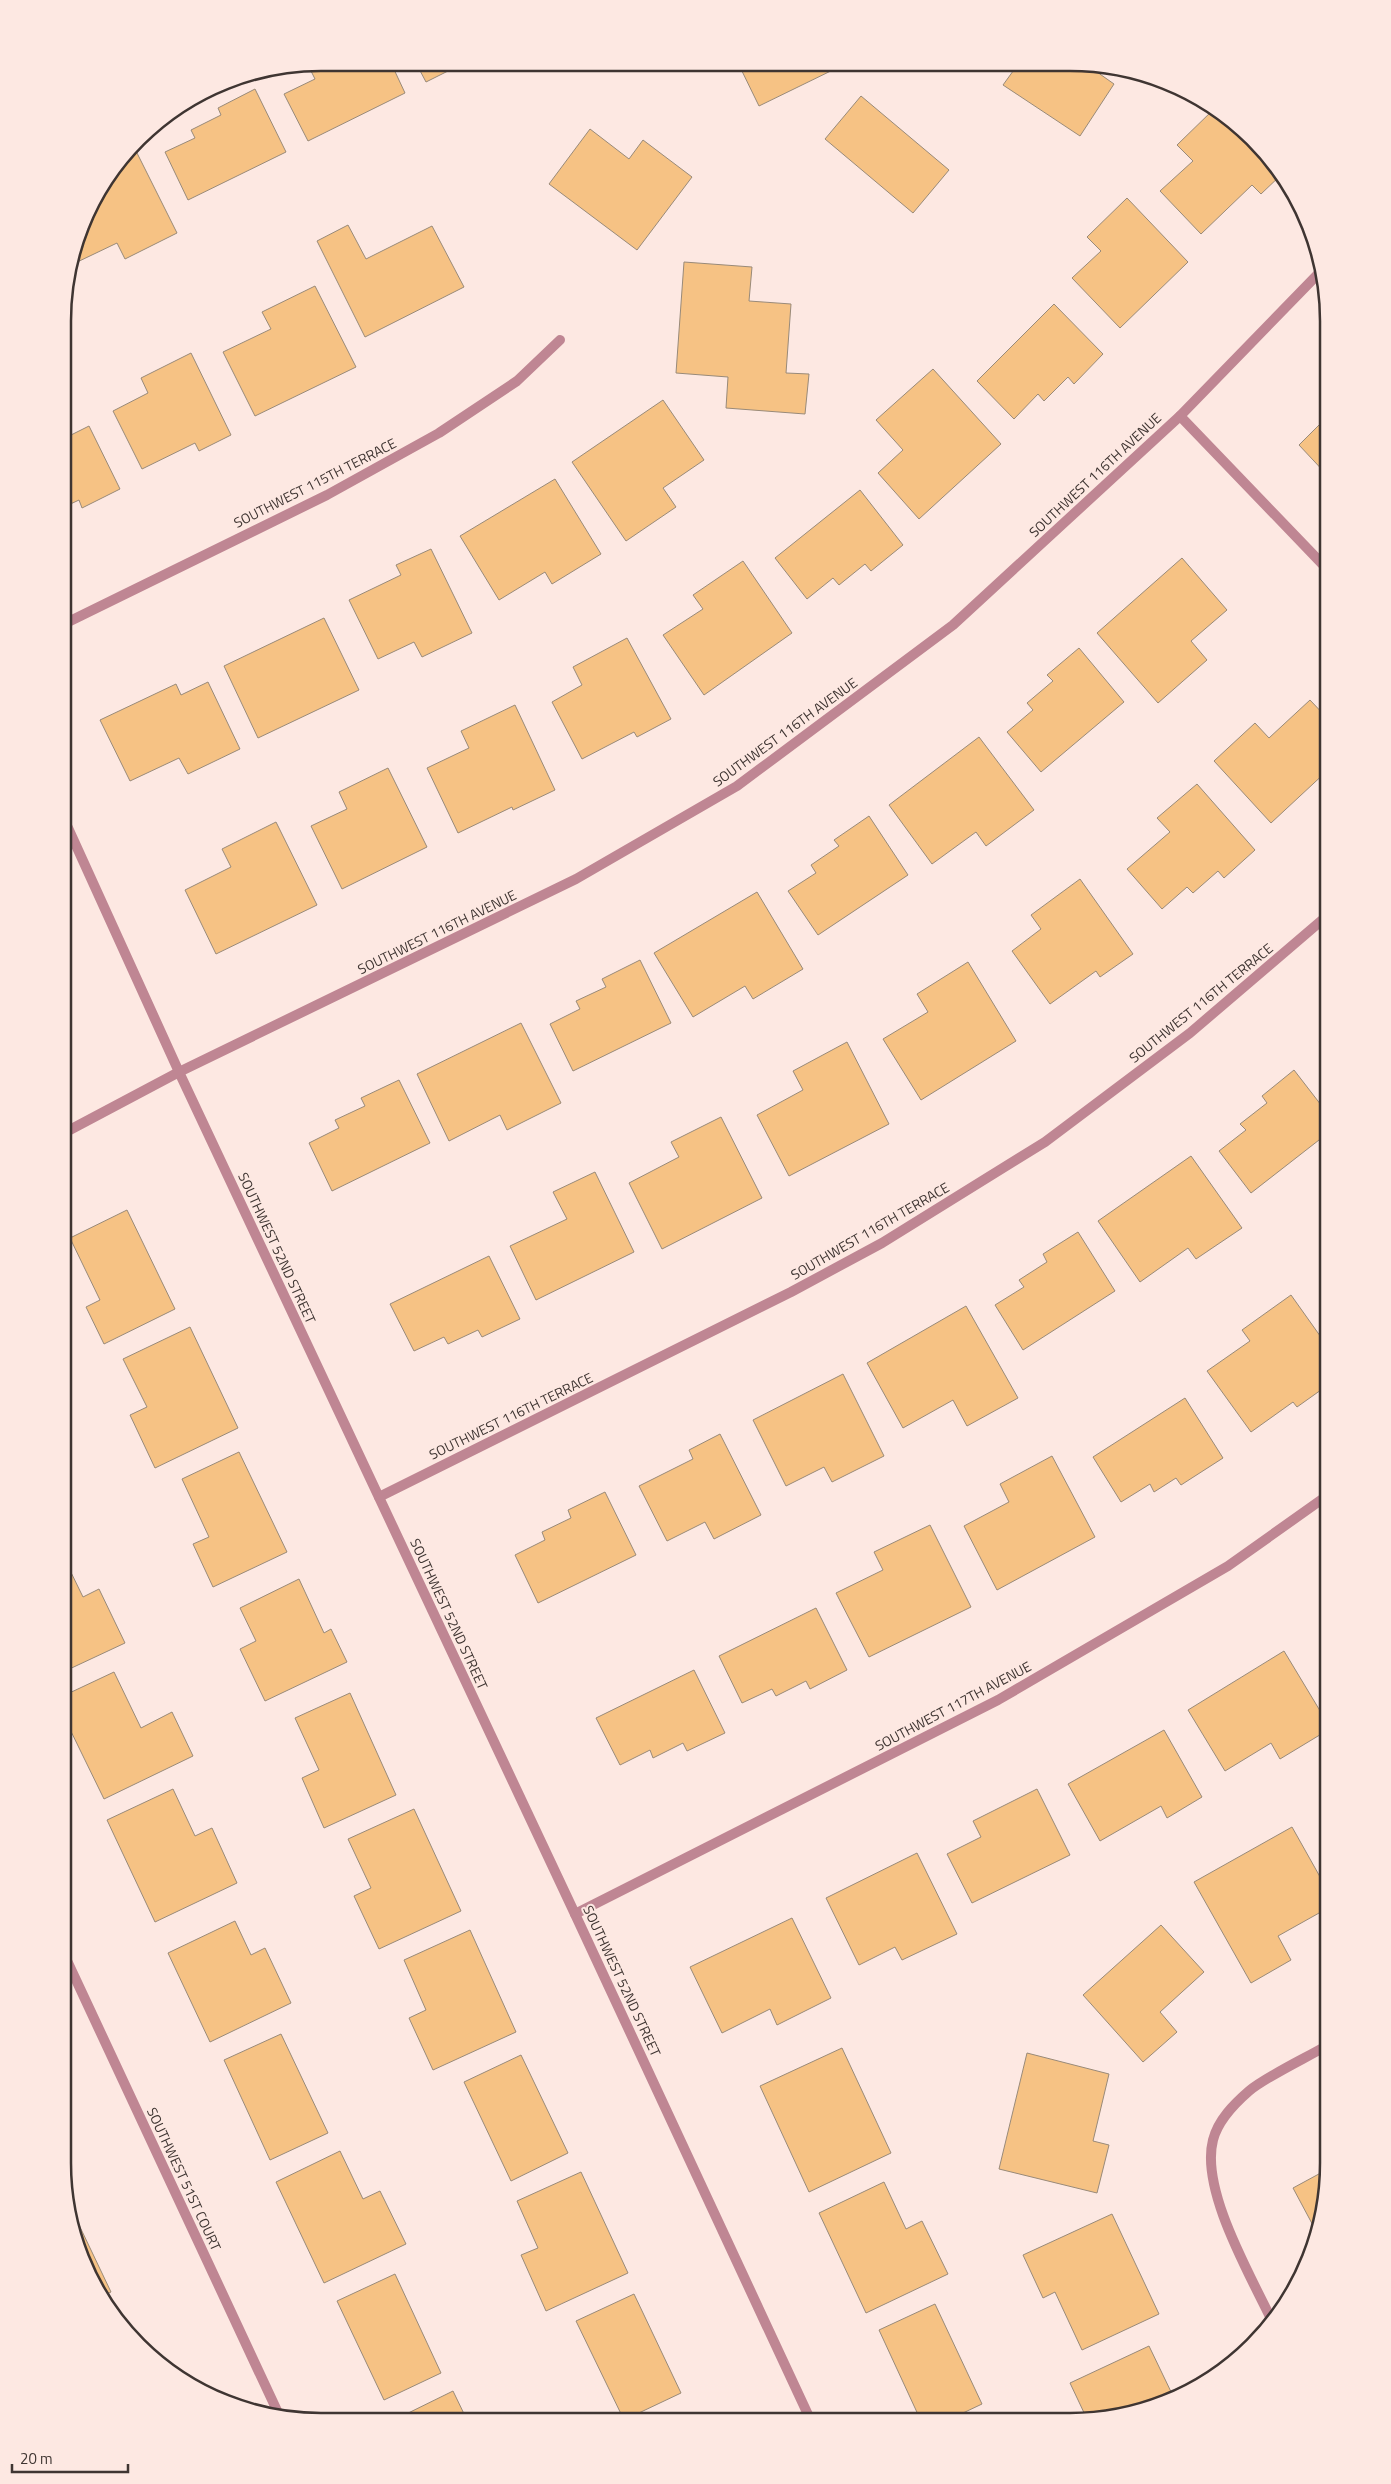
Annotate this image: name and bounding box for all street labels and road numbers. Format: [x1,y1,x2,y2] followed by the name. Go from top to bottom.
[1024,407,1166,542] street label: SOUTHWEST 116TH AVENUE
[230,432,400,533] street label: SOUTHWEST 115TH TERRACE
[708,672,862,791] street label: SOUTHWEST 116TH AVENUE
[354,884,520,979] street label: SOUTHWEST 116TH AVENUE
[1124,938,1277,1067] street label: SOUTHWEST 116TH TERRACE
[233,1169,322,1327] street label: SOUTHWEST 52ND STREET
[787,1176,953,1285] street label: SOUTHWEST 116TH TERRACE
[425,1367,597,1464] street label: SOUTHWEST 116TH TERRACE
[405,1535,494,1693] street label: SOUTHWEST 52ND STREET
[871,1655,1035,1756] street label: SOUTHWEST 117TH AVENUE
[578,1902,667,2060] street label: SOUTHWEST 52ND STREET
[142,2104,227,2255] street label: SOUTHWEST 51ST COURT

